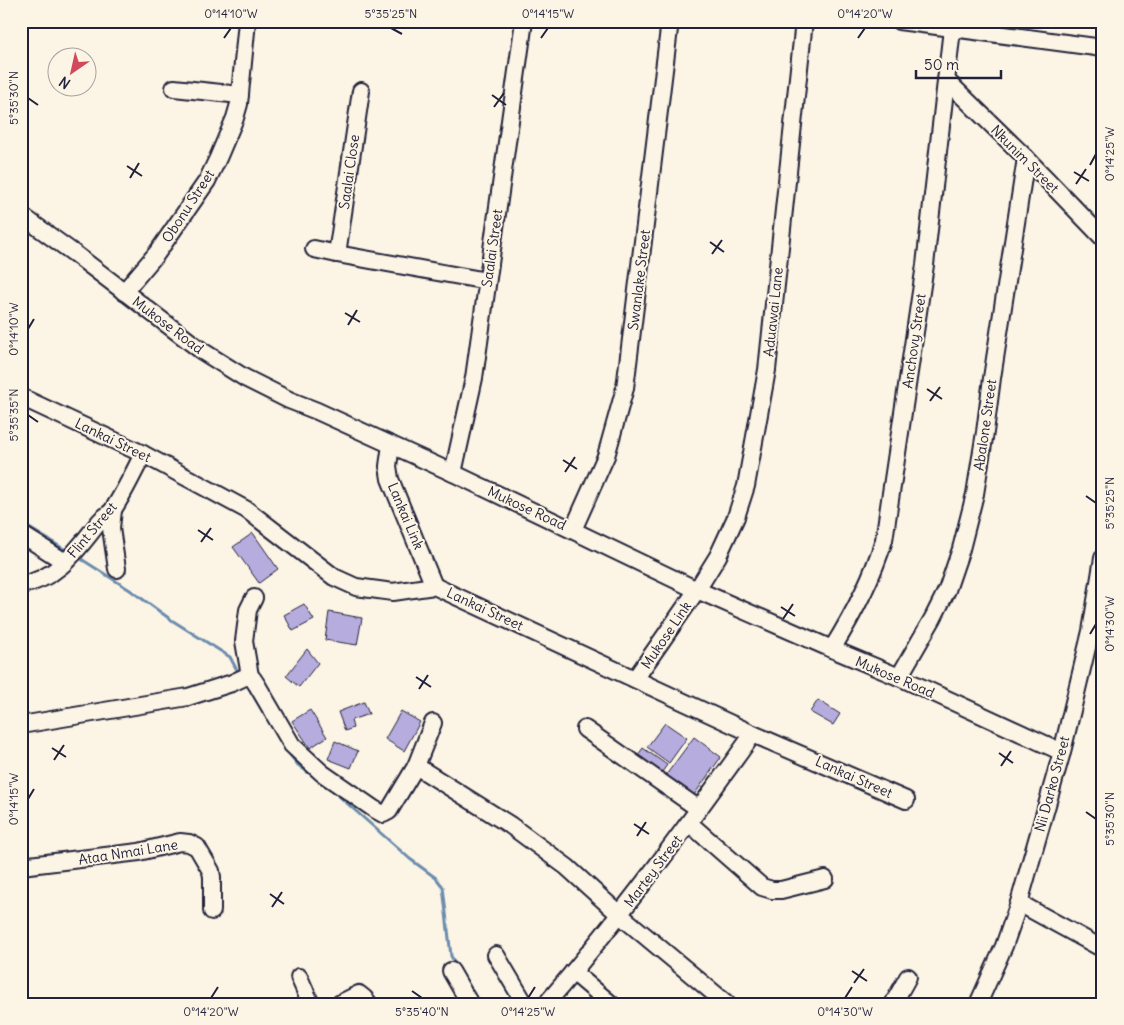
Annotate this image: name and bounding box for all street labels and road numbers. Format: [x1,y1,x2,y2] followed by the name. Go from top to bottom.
[987,121,1063,197] street label: Nkunim Street
[335,133,363,211] street label: Saalai Close
[158,166,218,246] street label: Obonu Street
[478,208,506,288] street label: Saalai Street
[624,228,654,331] street label: Swanlake Street
[759,266,787,358] street label: Aduawai Lane
[129,292,207,358] street label: Mukose Road
[898,292,930,390] street label: Anchovy Street
[970,378,1000,472] street label: Abalone Street
[72,414,154,466] street label: Lankai Street
[384,480,428,552] street label: Lankai Link
[485,482,569,534] street label: Mukose Road
[63,498,121,562] street label: Flint Street
[444,583,526,635] street label: Lankai Street
[637,598,695,672] street label: Mukose Link
[853,652,937,702] street label: Mukose Road
[1031,734,1074,834] street label: Nii Darko Street
[813,752,896,802] street label: Lankai Street
[620,831,686,911] street label: Martey Street
[77,835,179,869] street label: Ataa Nmai Lane

